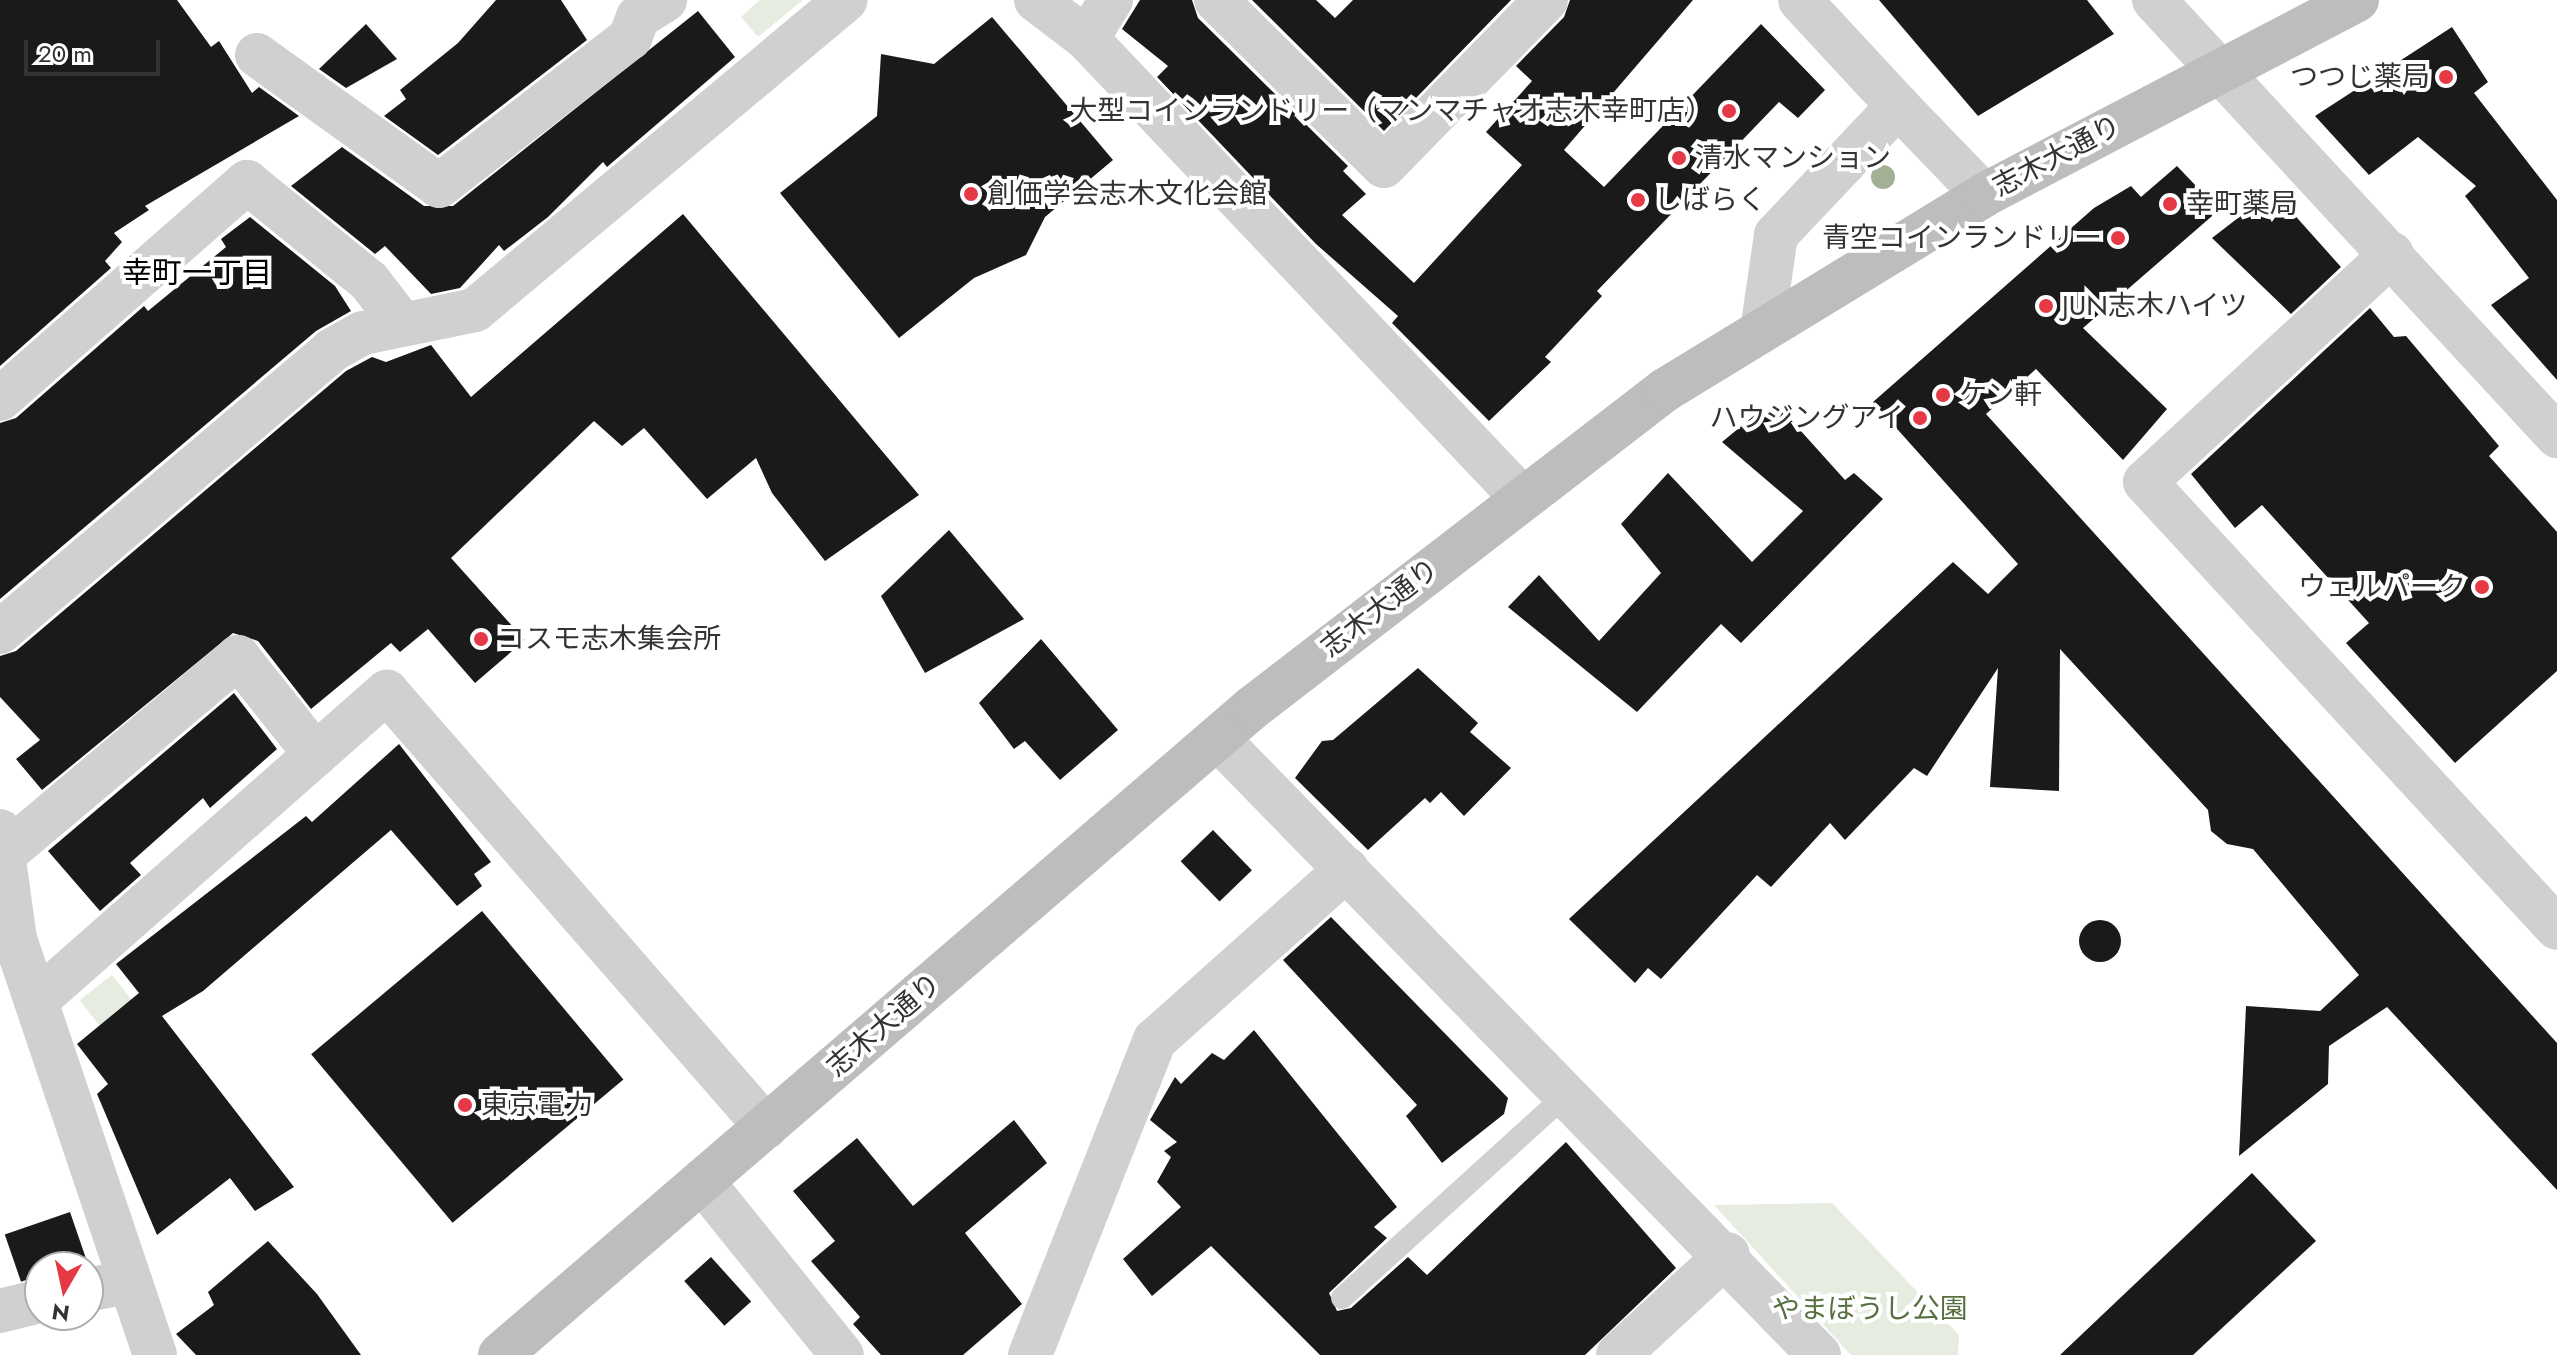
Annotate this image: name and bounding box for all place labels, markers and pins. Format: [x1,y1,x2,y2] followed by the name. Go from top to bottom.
[2290,60,2430,94] place label: つつじ薬局
[2437,68,2455,86] marker: つつじ薬局
[1069,94,1713,128] place label: 大型コインランドリー（マンマチャオ志木幸町店）
[1720,102,1738,120] marker: 大型コインランドリー（マンマチャオ志木幸町店）
[1695,141,1891,175] place label: 清水マンション
[1670,149,1688,167] marker: 清水マンション
[987,177,1267,211] place label: 創価学会志木文化会館
[1654,183,1766,217] place label: しばらく
[962,185,980,203] marker: 創価学会志木文化会館
[2186,187,2298,221] place label: 幸町薬局
[1629,191,1647,209] marker: しばらく
[2161,195,2179,213] marker: 幸町薬局
[1822,221,2102,255] place label: 青空コインランドリー
[2109,229,2127,247] marker: 青空コインランドリー
[2062,289,2248,323] place label: JUN志木ハイツ
[2037,297,2055,315] marker: JUN志木ハイツ
[1959,378,2043,412] place label: ケン軒
[1934,386,1952,404] marker: ケン軒
[1708,401,1904,435] place label: ハウジングアイ
[1911,409,1929,427] marker: ハウジングアイ
[2298,570,2466,604] place label: ウェルパーク
[2473,578,2491,596] marker: ウェルパーク
[497,622,721,656] place label: コスモ志木集会所
[472,630,490,648] marker: コスモ志木集会所
[481,1088,593,1122] place label: 東京電力
[456,1096,474,1114] marker: 東京電力

